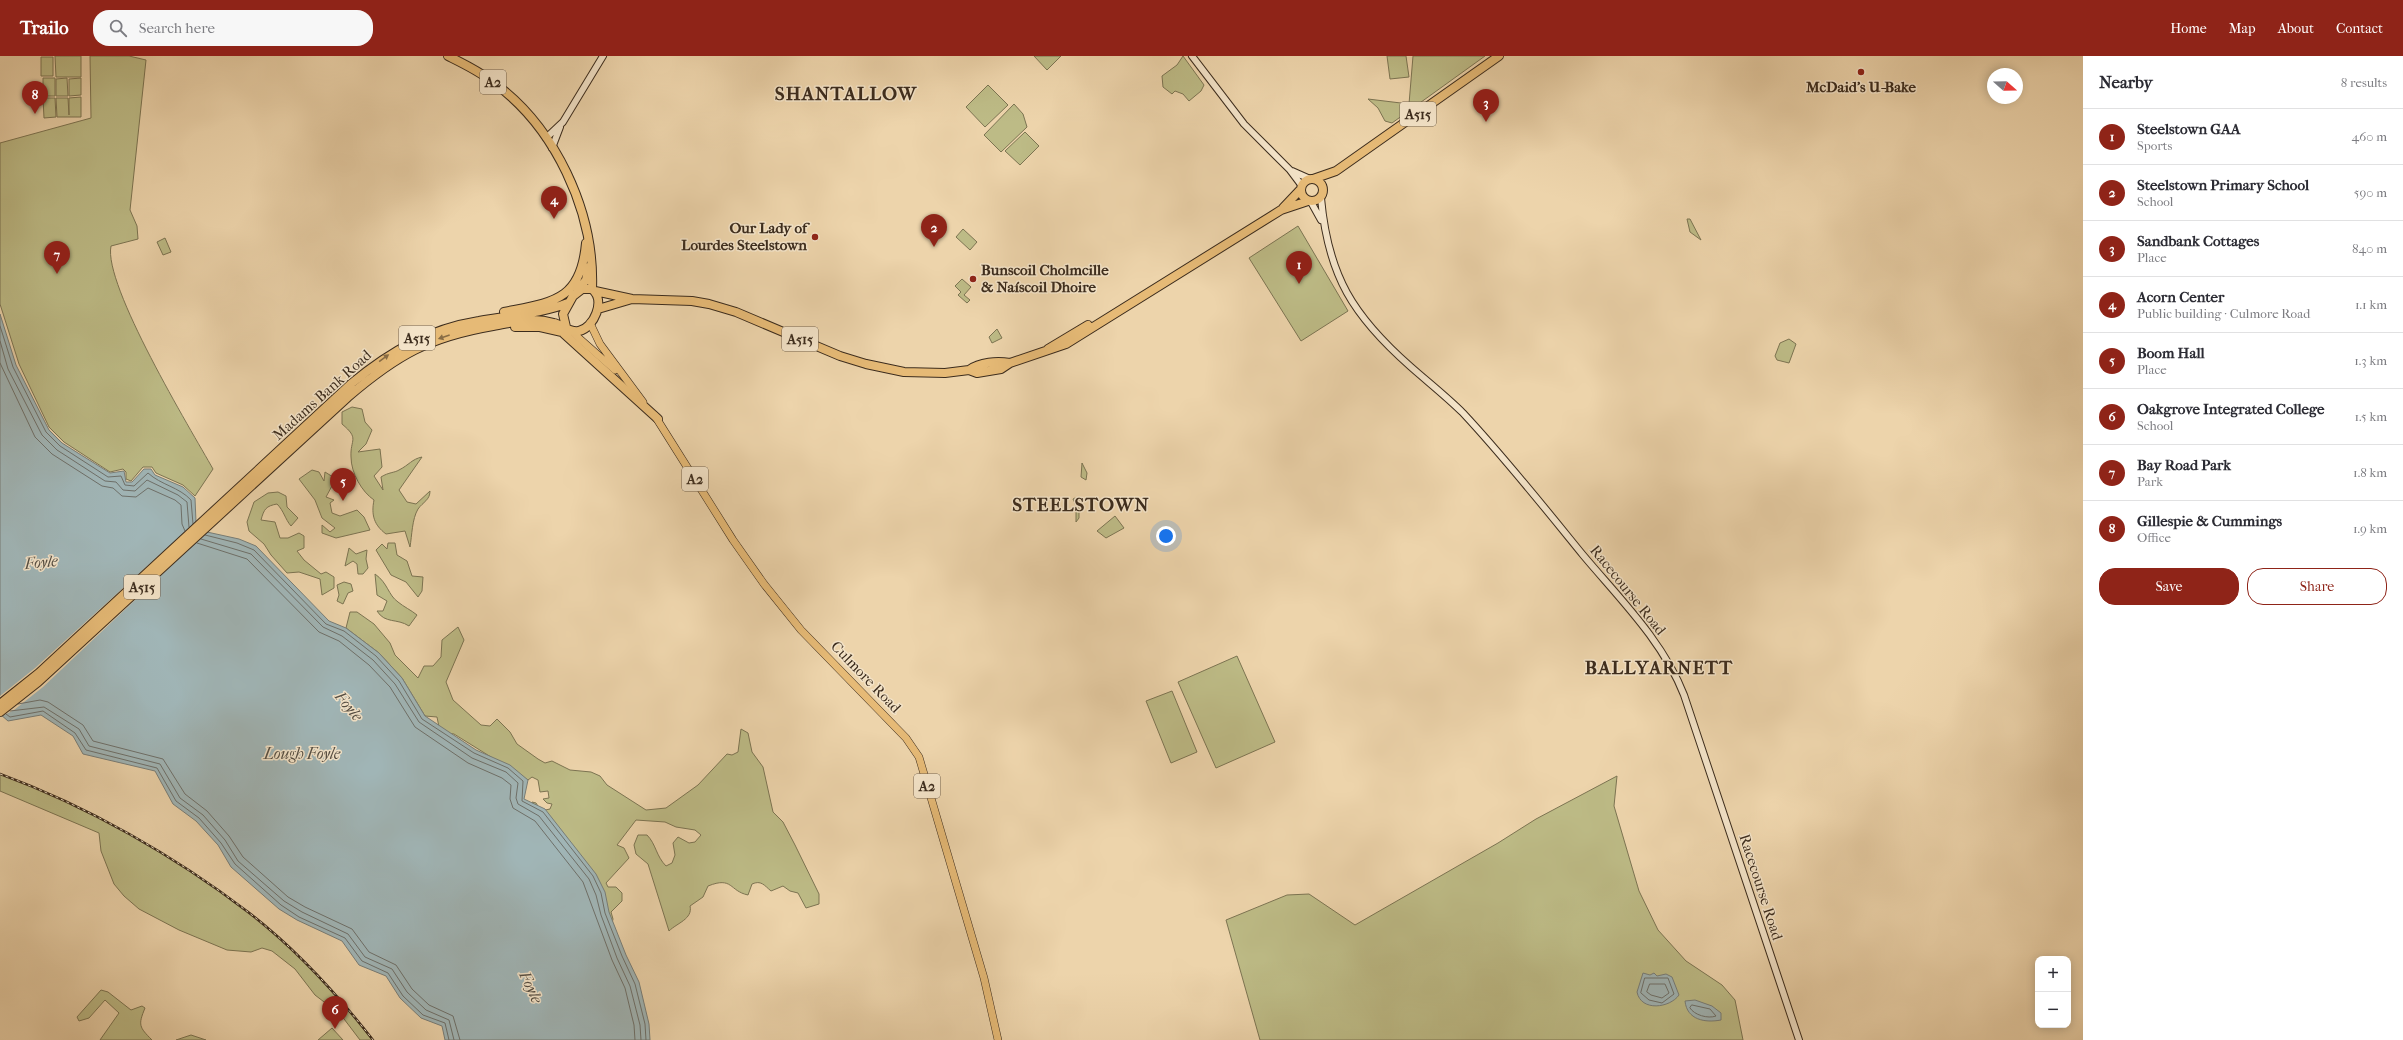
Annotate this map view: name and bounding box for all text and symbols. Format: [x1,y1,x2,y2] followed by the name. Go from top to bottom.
[93,10,373,46] search box
[20,17,69,39] text: Trailo
[107,17,129,39] icon: search
[139,19,215,37] text: Search here
[2170,20,2207,37] text: Home
[2229,20,2256,37] text: Map
[2278,20,2314,37] text: About
[2336,20,2383,37] text: Contact
[1856,67,1866,77] marker: McDaid's U-Bake
[1987,68,2023,104] north arrow
[480,70,506,94] road number: A2
[2099,72,2153,92] text: Nearby
[2341,75,2387,90] text: 8 results
[1805,78,1917,96] place label: McDaid's U-Bake
[22,81,48,114] pin: 8
[775,83,918,105] district label: SHANTALLOW
[1473,89,1499,122] pin: 3
[1400,102,1436,126] road number: A515
[2137,120,2240,138] text: Steelstown GAA
[2110,129,2114,144] text: 1
[2352,129,2387,144] text: 460 m
[2137,138,2172,153] text: Sports
[2137,176,2309,194] text: Steelstown Primary School
[2109,185,2115,200] text: 2
[2354,185,2387,200] text: 590 m
[541,186,567,219] pin: 4
[2137,194,2173,209] text: School
[921,214,947,247] pin: 2
[681,219,811,254] place label: Our Lady of Lourdes Steelstown
[810,232,820,242] marker: Our Lady of Lourdes Steelstown
[2137,232,2259,250] text: Sandbank Cottages
[44,241,70,274] pin: 7
[2109,241,2115,256] text: 3
[2352,241,2387,256] text: 840 m
[2137,250,2167,265] text: Place
[1286,251,1312,284] pin: 1
[981,261,1109,296] place label: Bunscoil Cholmcille & Naíscoil Dhoire
[968,274,978,284] marker: Bunscoil Cholmcille & Naíscoil Dhoire
[2137,288,2224,306] text: Acorn Center
[2108,297,2116,312] text: 4
[2355,297,2387,312] text: 1.1 km
[2137,306,2310,321] text: Public building · Culmore Road
[399,326,435,350] road number: A515
[782,327,818,351] road number: A515
[437,335,449,341] one-way arrow
[2137,344,2205,362] text: Boom Hall
[269,345,376,444] street label: Madams Bank Road
[2109,353,2115,368] text: 5
[2354,353,2387,368] text: 1.3 km
[379,354,389,362] one-way arrow
[2137,362,2167,377] text: Place
[2137,400,2324,418] text: Oakgrove Integrated College
[2108,409,2116,424] text: 6
[2354,409,2387,424] text: 1.5 km
[2137,418,2173,433] text: School
[2137,456,2231,474] text: Bay Road Park
[2109,465,2115,480] text: 7
[2353,465,2387,480] text: 1.8 km
[682,467,708,491] road number: A2
[330,468,356,501] pin: 5
[2137,474,2163,489] text: Park
[1012,494,1150,516] district label: STEELSTOWN
[2137,512,2282,530] text: Gillespie & Cummings
[2109,521,2115,536] text: 8
[2353,521,2387,536] text: 1.9 km
[1156,526,1176,546] your location
[2137,530,2171,545] text: Office
[1586,541,1670,639] street label: Racecourse Road
[23,551,59,573] water label: Foyle
[2099,568,2239,605] button: Save
[2247,568,2387,605] button: Share
[124,575,160,599] road number: A515
[827,637,905,717] street label: Culmore Road
[1585,657,1733,679] district label: BALLYARNETT
[330,686,367,725] water label: Foyle
[263,744,341,763] water label: Lough Foyle
[914,774,940,798] road number: A2
[1735,832,1787,943] street label: Racecourse Road
[2035,956,2071,1028] map controls
[2035,956,2071,992] button: +
[515,967,547,1007] water label: Foyle
[2035,992,2071,1028] button: −
[322,996,348,1029] pin: 6

